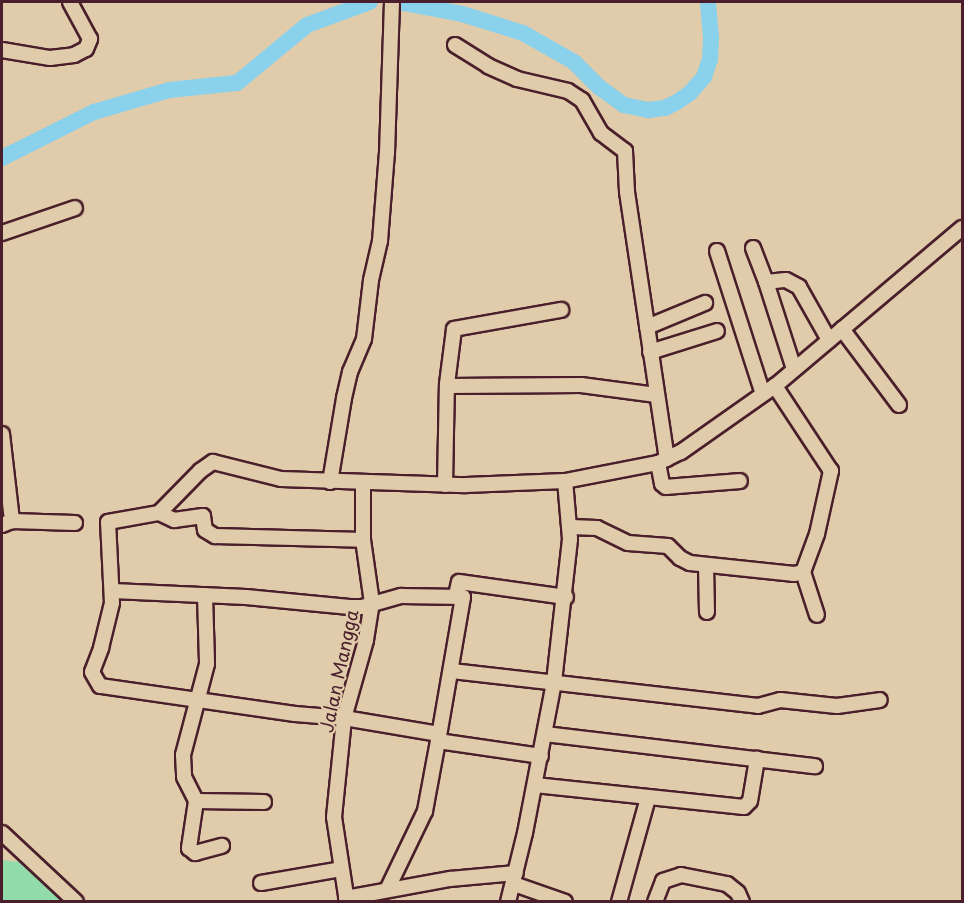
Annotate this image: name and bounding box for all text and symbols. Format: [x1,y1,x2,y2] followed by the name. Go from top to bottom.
[315,607,363,735] street label: Jalan Mangga

